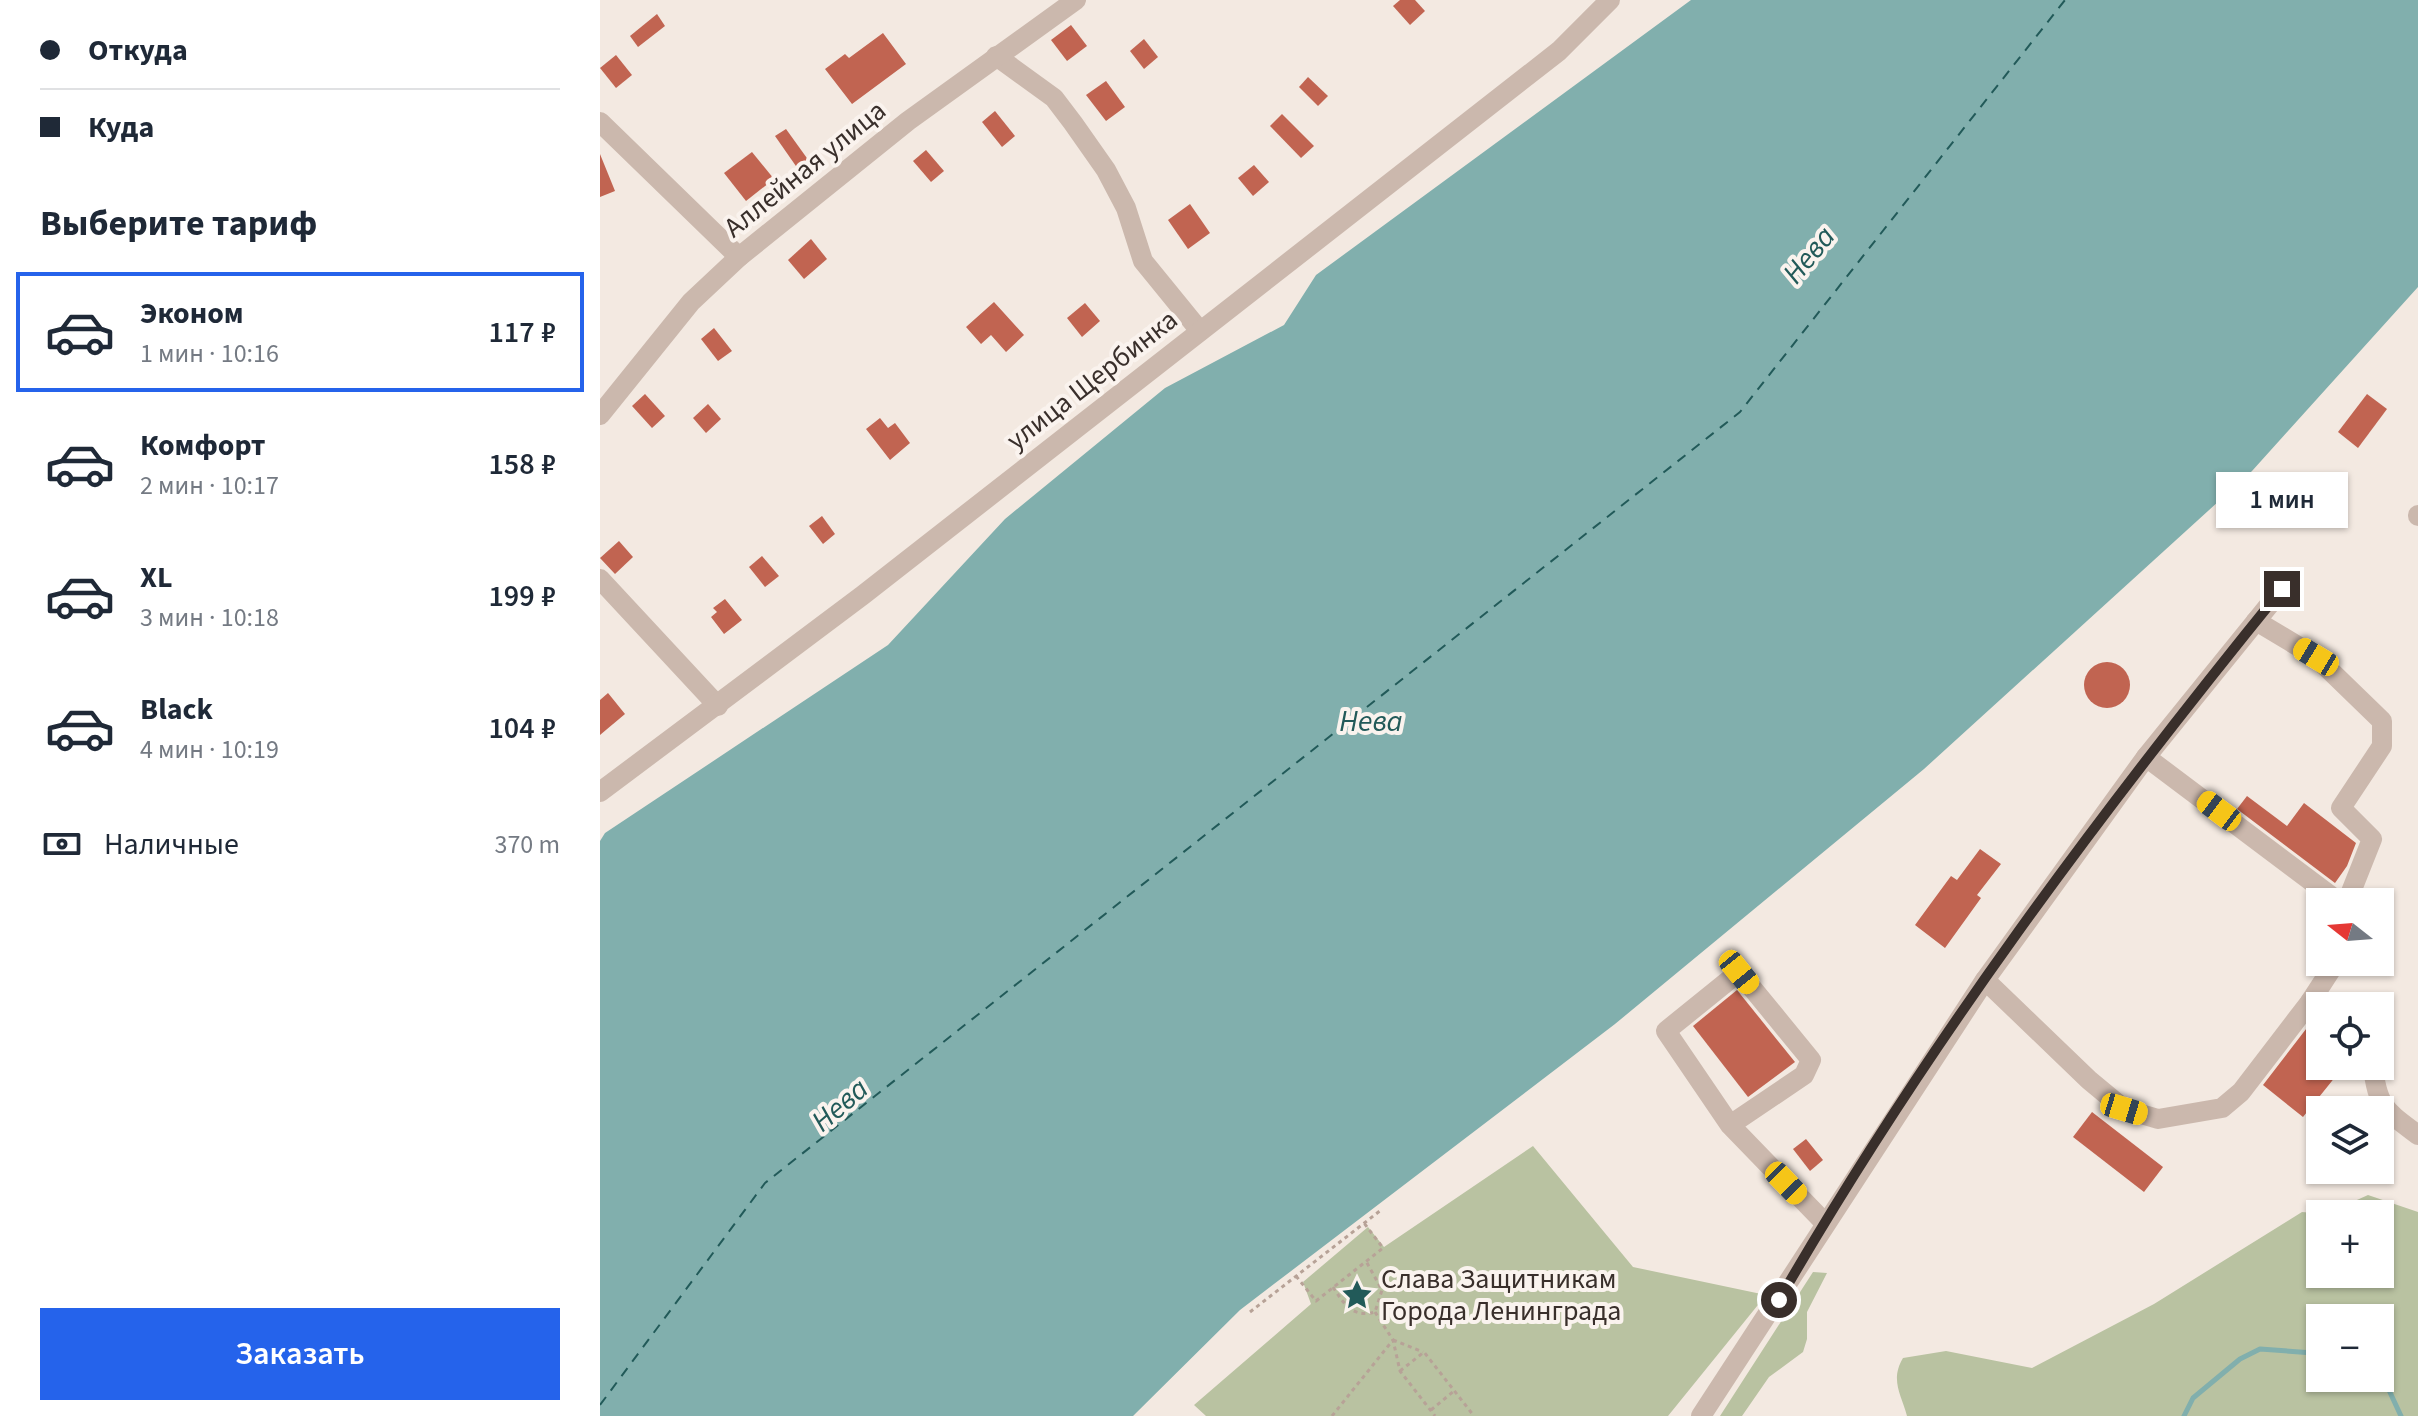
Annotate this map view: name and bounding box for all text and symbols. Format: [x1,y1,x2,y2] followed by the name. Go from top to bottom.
[88,29,188,72] text: Откуда
[715,91,895,247] street label: Аллейная улица
[88,106,154,149] text: Куда
[40,198,317,249] text: Выберите тариф
[1772,217,1846,293] water label: Нева
[140,292,244,335] text: Эконом
[44,296,116,368] icon: car
[998,300,1186,460] street label: улица Щербинка
[488,311,556,354] text: 117 ₽
[140,335,279,372] text: 1 мин · 10:16
[140,424,266,467] text: Комфорт
[44,428,116,500] icon: car
[488,443,556,486] text: 158 ₽
[140,467,279,504] text: 2 мин · 10:17
[2216,473,2348,529] callout: 1 мин
[2249,481,2315,518] text: 1 мин
[140,556,173,599] text: XL
[44,560,116,632] icon: car
[2264,571,2300,607] route end
[488,575,556,618] text: 199 ₽
[140,599,279,636] text: 3 мин · 10:18
[2289,634,2343,680] car
[140,688,213,731] text: Black
[44,692,116,764] icon: car
[1339,700,1403,743] water label: Нева
[488,707,556,750] text: 104 ₽
[140,731,279,768] text: 4 мин · 10:19
[2193,787,2245,835] car
[40,822,84,866] icon: cash
[104,823,239,866] text: Наличные
[494,826,560,863] text: 370 m
[2306,888,2394,976] north arrow
[2306,888,2394,1392] map controls
[1715,946,1763,998] car
[2306,992,2394,1080] button: locate
[802,1068,878,1142] water label: Нева
[2098,1091,2150,1127] car
[2306,1096,2394,1184] button: layers
[1761,1157,1811,1209] car
[2306,1200,2394,1288] button: +
[1381,1259,1621,1331] place label: Слава Защитникам Города Ленинграда
[1340,1278,1374,1312] place icon: Слава Защитникам Города Ленинграда
[1761,1282,1797,1318] route start
[2306,1304,2394,1392] button: −
[40,1308,560,1400] button: Заказать

